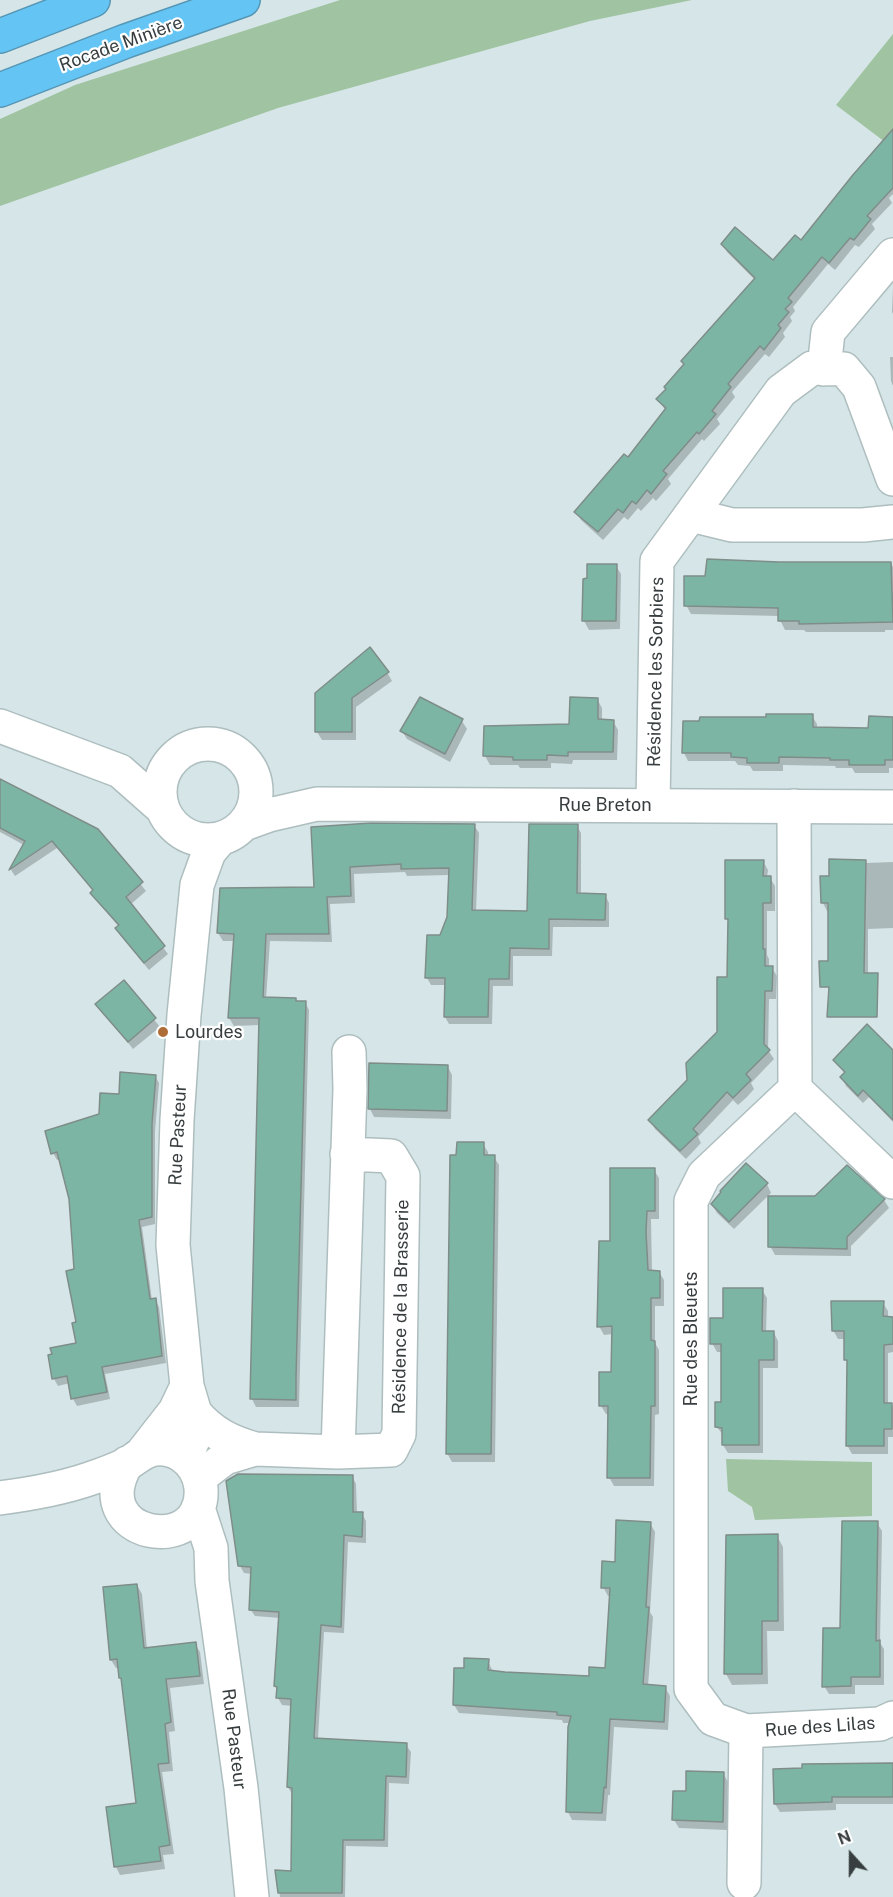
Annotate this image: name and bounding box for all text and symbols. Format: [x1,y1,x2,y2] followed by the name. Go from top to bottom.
[56,12,186,76] street label: Rocade Minière
[644,577,668,767] street label: Résidence les Sorbiers
[558,794,652,816] street label: Rue Breton
[175,1021,243,1043] place label: Lourdes
[156,1025,170,1039] marker: Lourdes
[165,1084,191,1186] street label: Rue Pasteur
[388,1199,414,1415] street label: Résidence de la Brasserie
[680,1272,702,1406] street label: Rue des Bleuets
[217,1687,251,1791] street label: Rue Pasteur
[764,1712,876,1742] street label: Rue des Lilas
[821,1825,881,1885] north arrow
[835,1827,854,1849] text: N

